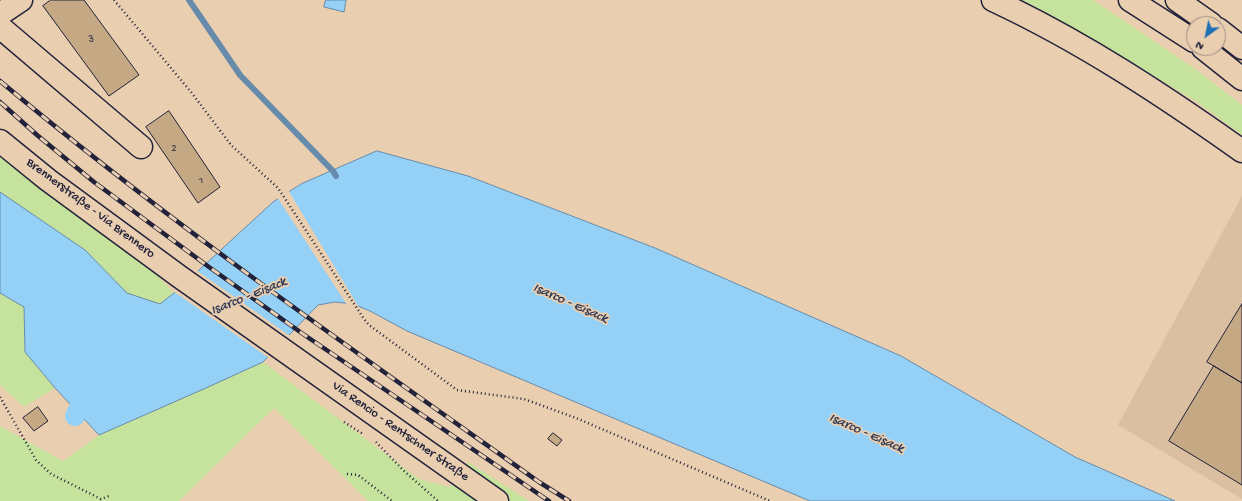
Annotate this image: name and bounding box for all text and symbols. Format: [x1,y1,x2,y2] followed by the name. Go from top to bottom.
[1186,16,1226,56] north arrow
[88,33,94,47] house number: 3
[1194,38,1206,52] text: N
[171,142,177,156] house number: 2
[23,155,157,263] street label: Brennerstraße - Via Brennero
[199,174,203,188] house number: 1
[209,274,289,320] water label: Isarco - Eisack
[530,280,610,328] water label: Isarco - Eisack
[328,379,472,485] street label: Via Rencio - Rentschner Straße
[826,410,906,458] water label: Isarco - Eisack

